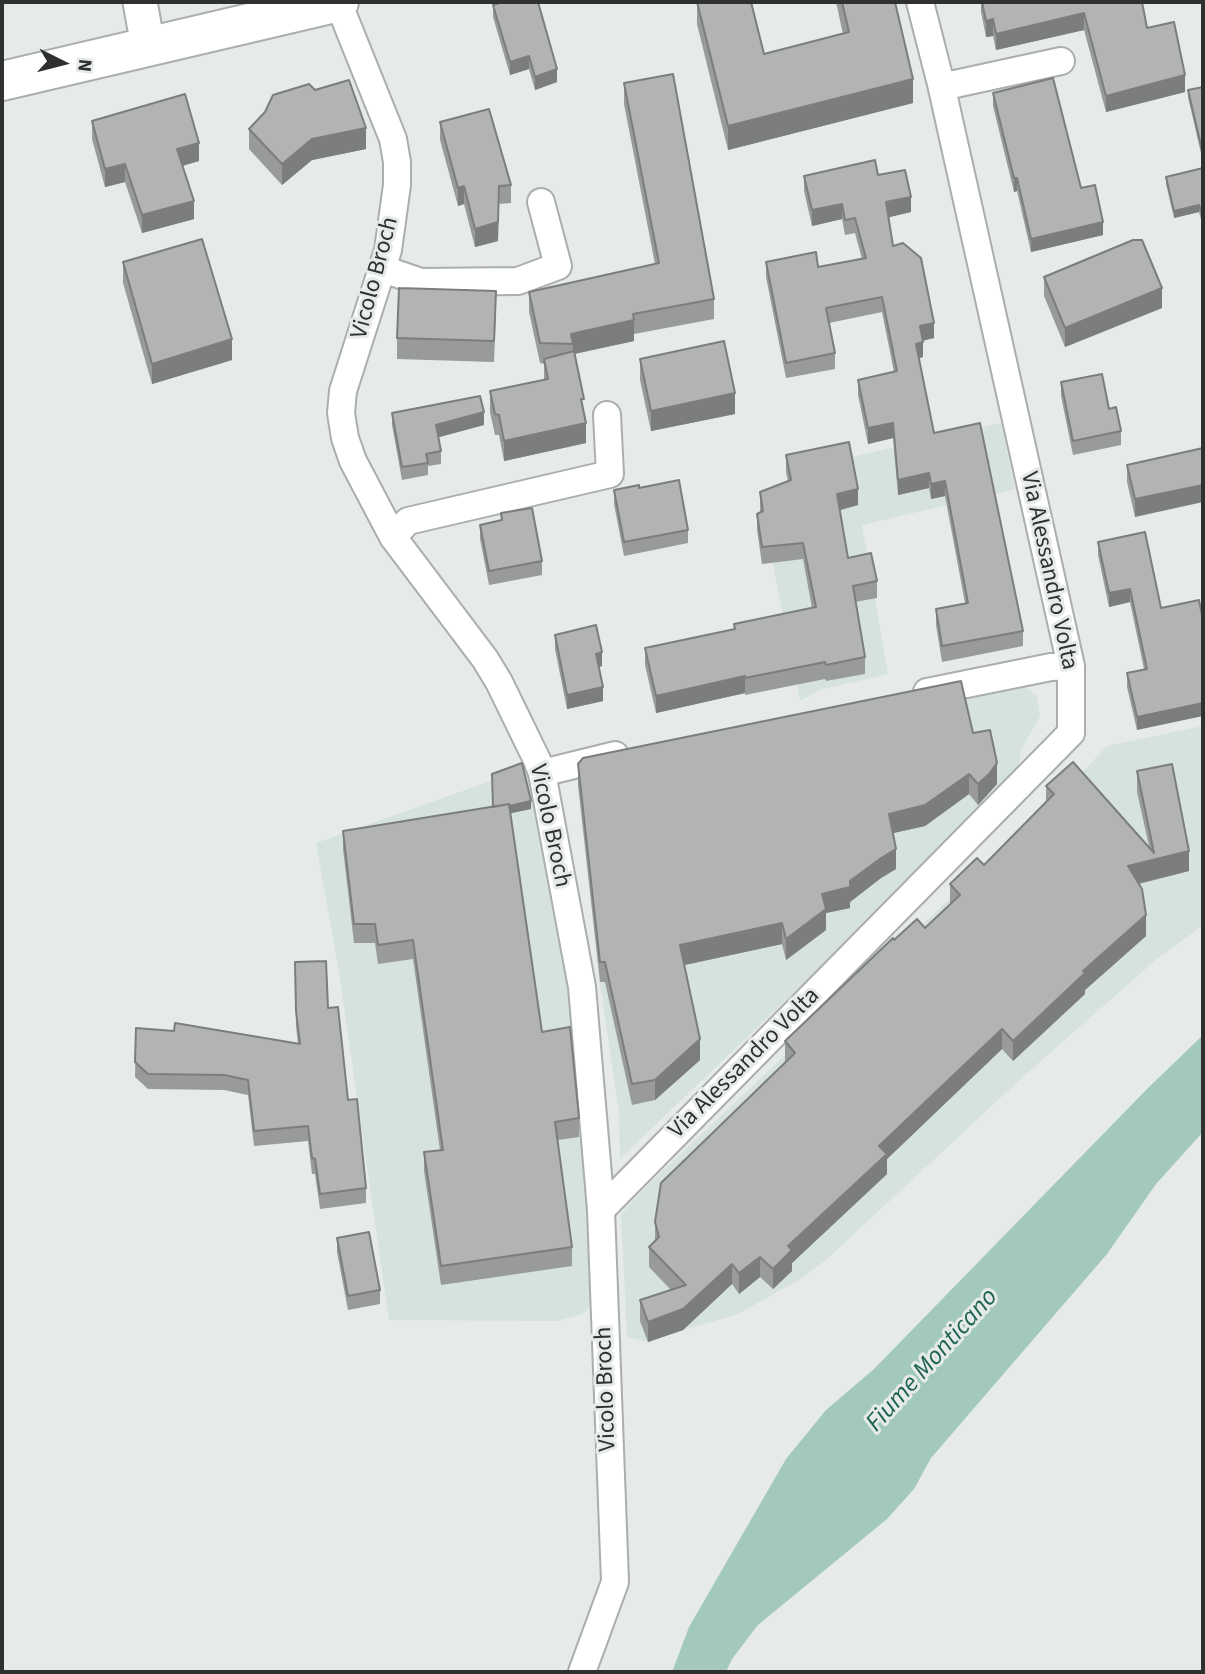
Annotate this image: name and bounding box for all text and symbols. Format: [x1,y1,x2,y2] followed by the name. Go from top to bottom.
[28,28,98,98] north arrow
[70,58,98,73] text: N
[346,214,406,342] street label: Vicolo Broch
[1013,469,1083,673] street label: Via Alessandro Volta
[522,762,576,890] street label: Vicolo Broch
[664,983,826,1145] street label: Via Alessandro Volta
[860,1283,1006,1439] water label: Fiume Monticano
[590,1326,624,1452] street label: Vicolo Broch

